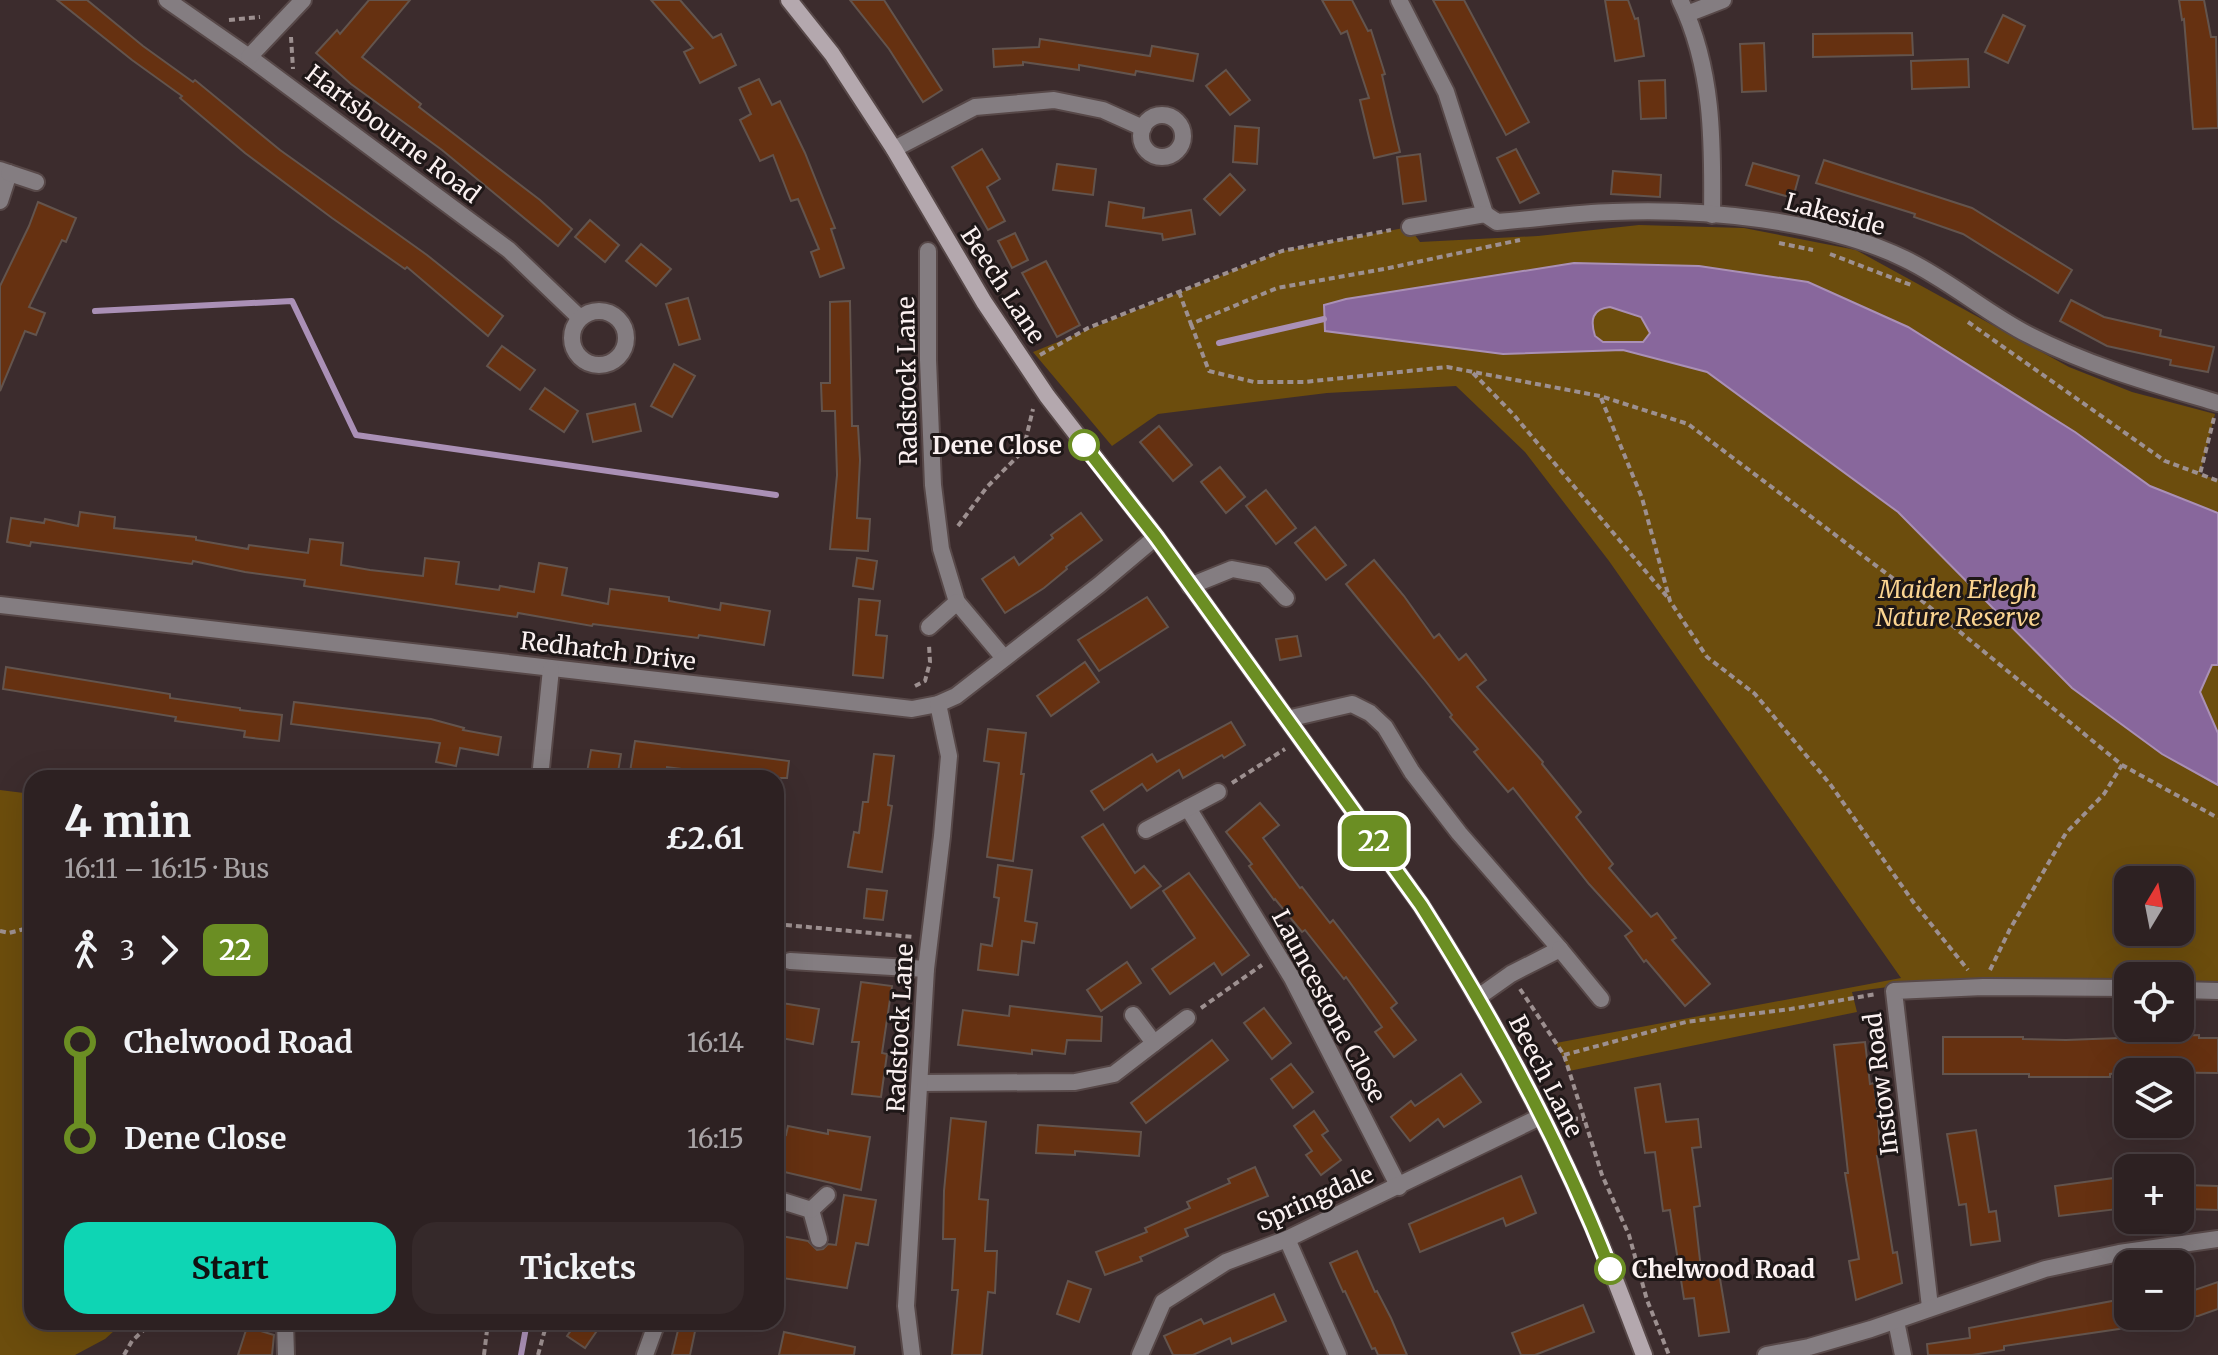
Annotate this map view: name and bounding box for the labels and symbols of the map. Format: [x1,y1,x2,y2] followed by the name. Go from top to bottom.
[299,58,487,210] street label: Hartsbourne Road
[1782,186,1888,242] street label: Lakeside
[954,221,1052,349] street label: Beech Lane
[890,296,924,466] street label: Radstock Lane
[932,430,1062,461] place label: Dene Close
[1069,430,1099,460] marker: Dene Close
[1876,574,2040,633] park label: Maiden Erlegh Nature Reserve
[518,625,698,677] street label: Redhatch Drive
[1338,815,1410,867] line badge: 22
[2114,866,2194,946] north arrow
[1265,904,1393,1108] street label: Launcestone Close
[880,943,920,1113] street label: Radstock Lane
[1502,1010,1590,1142] street label: Beech Lane
[1857,1011,1905,1157] street label: Instow Road
[1252,1158,1378,1238] street label: Springdale
[1595,1254,1625,1284] marker: Chelwood Road
[1632,1254,1815,1285] place label: Chelwood Road

